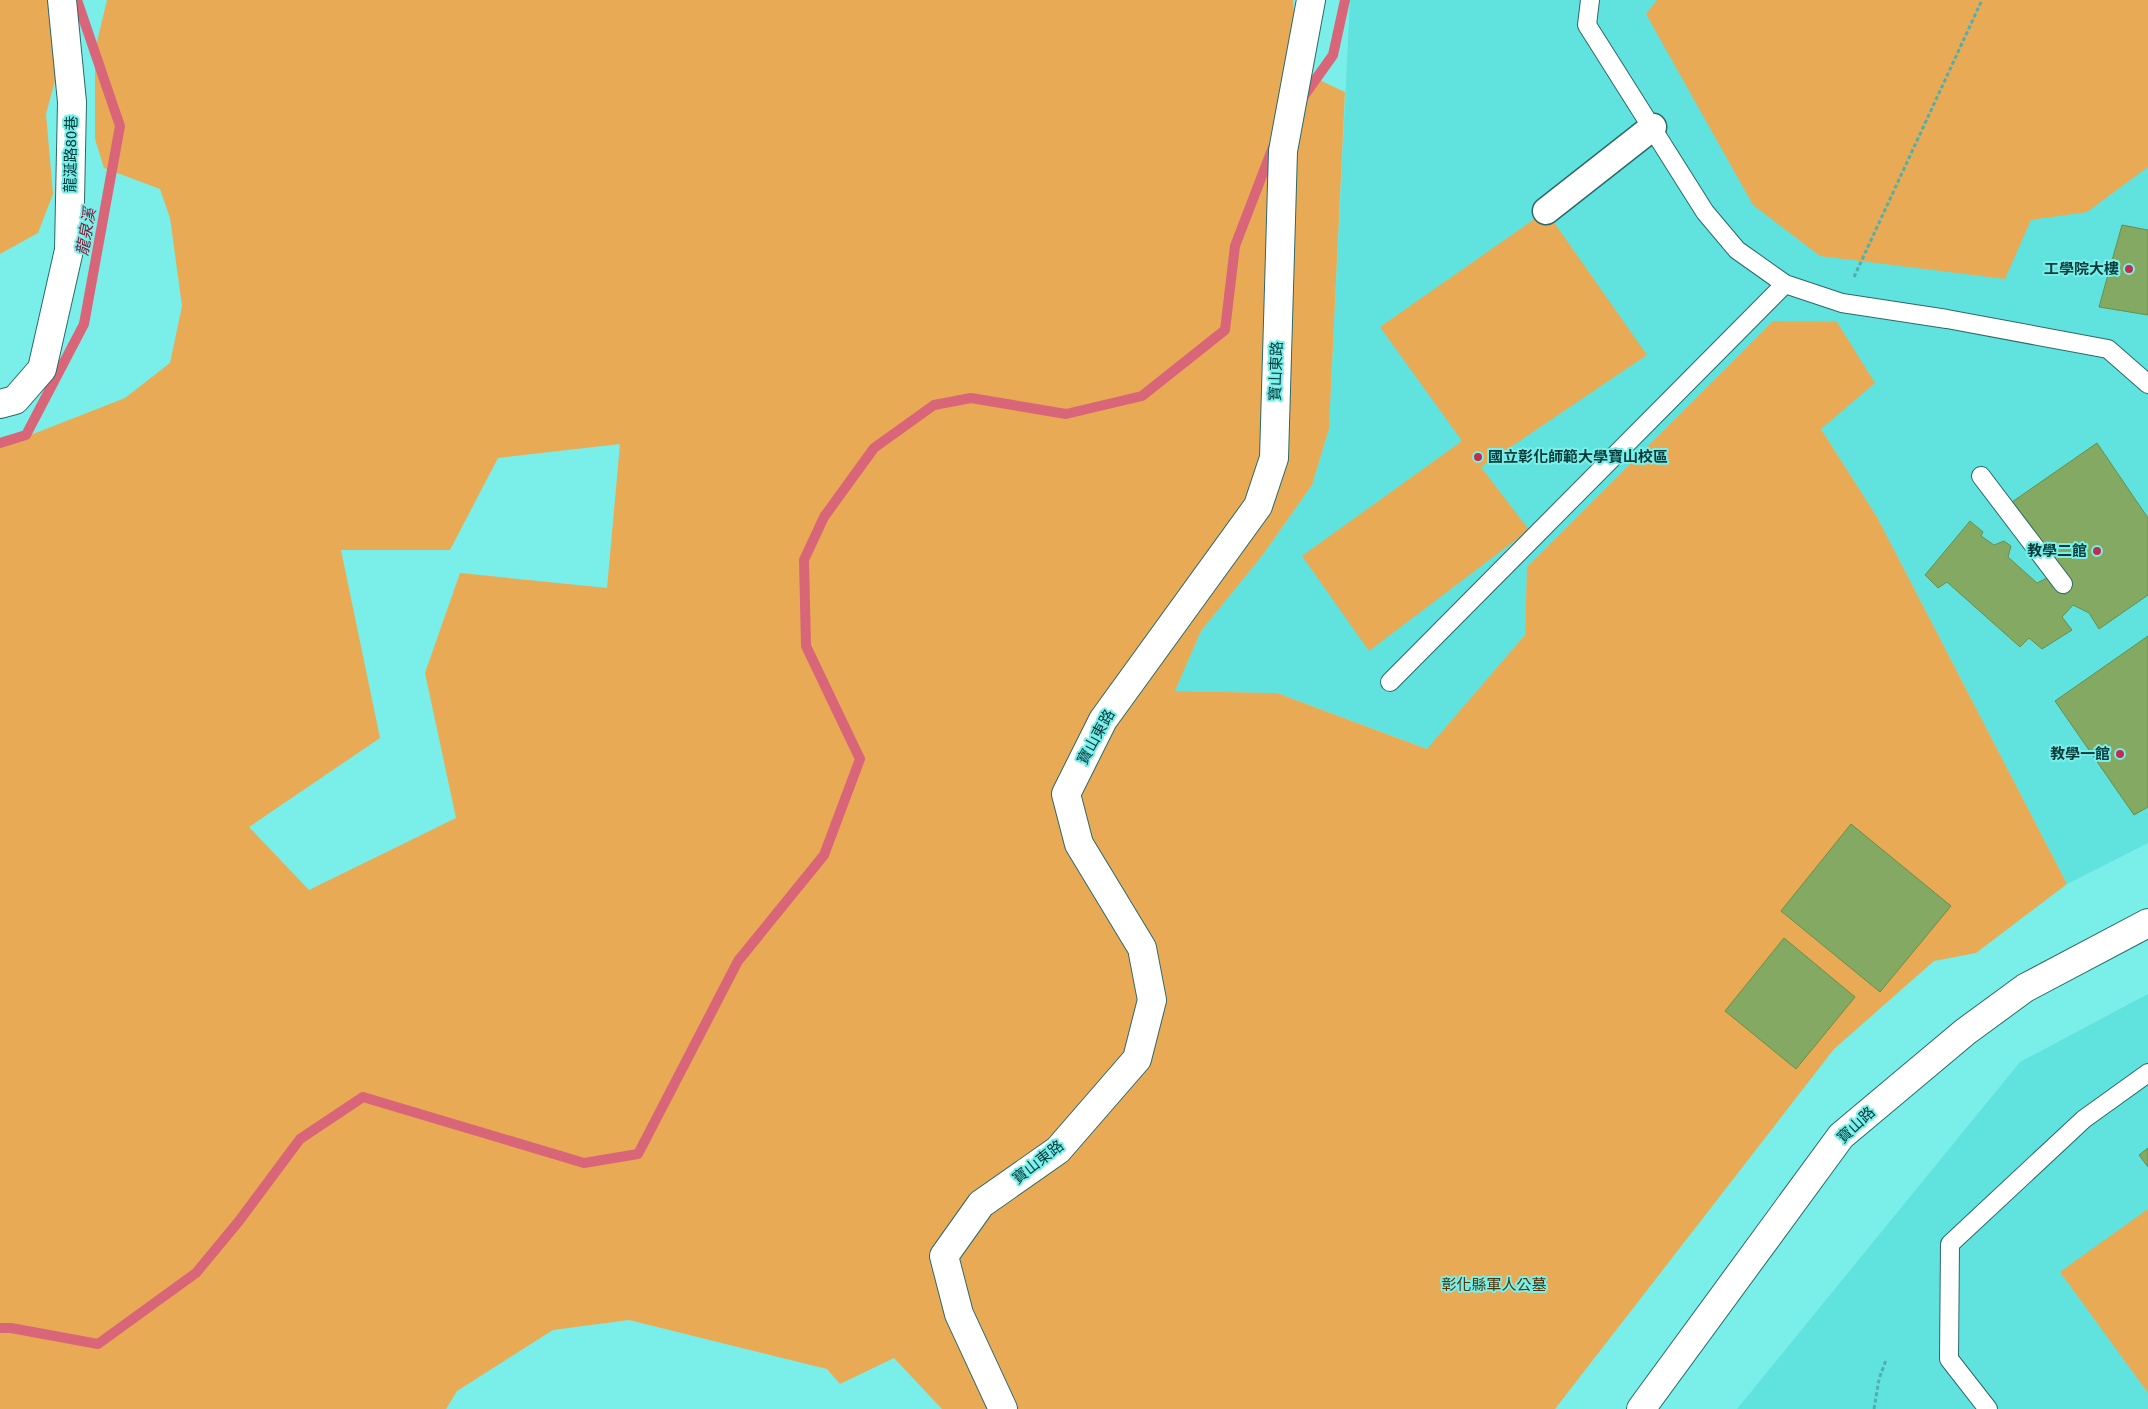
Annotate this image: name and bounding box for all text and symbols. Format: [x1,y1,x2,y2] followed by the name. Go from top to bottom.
[61,116,81,192] street label: 龍涎路80巷
[72,205,100,257] water label: 龍泉溪
[2044,260,2119,278] place label: 工學院大樓
[2123,263,2135,275] marker: 工學院大樓
[1266,341,1286,401] street label: 寶山東路
[1488,448,1668,466] place label: 國立彰化師範大學寶山校區
[1472,451,1484,463] marker: 國立彰化師範大學寶山校區
[2027,542,2087,560] place label: 教學二館
[2091,545,2103,557] marker: 教學二館
[1074,706,1118,768] street label: 寶山東路
[2050,745,2110,763] place label: 教學一館
[2114,748,2126,760] marker: 教學一館
[1833,1103,1879,1147] street label: 寶山路
[1009,1136,1067,1188] street label: 寶山東路
[1441,1276,1547,1294] park label: 彰化縣軍人公墓

